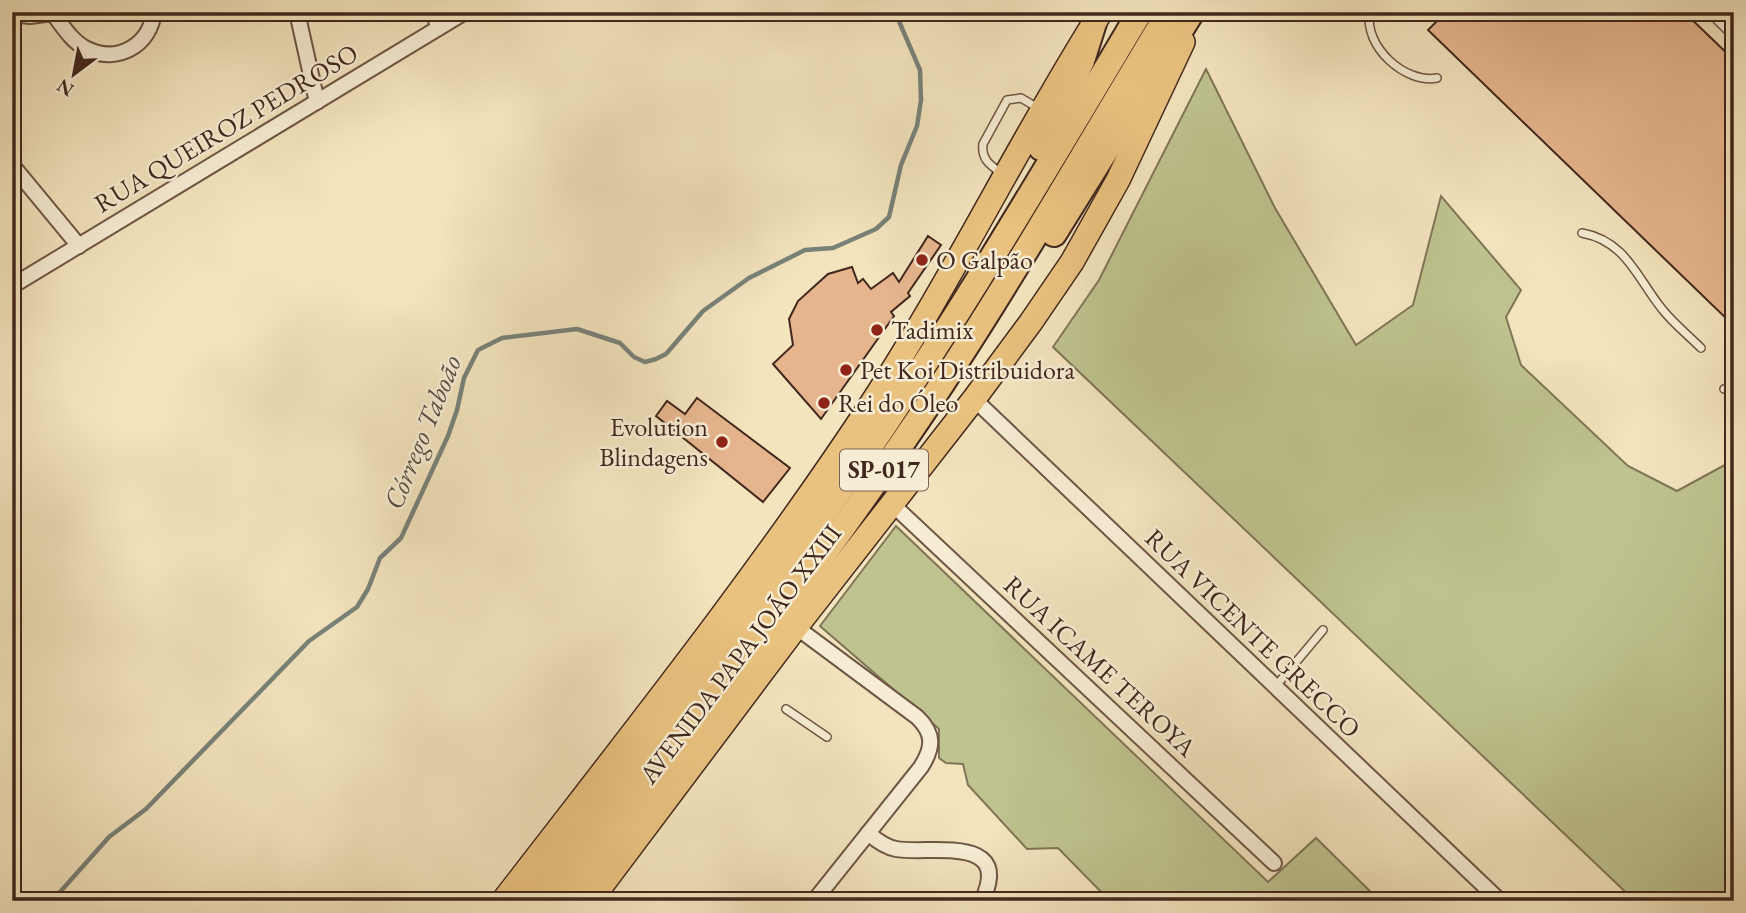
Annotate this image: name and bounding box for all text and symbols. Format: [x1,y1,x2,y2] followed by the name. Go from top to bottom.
[88,36,364,220] street label: RUA QUEIROZ PEDROSO
[38,38,108,108] north arrow
[52,73,78,103] text: N
[936,243,1033,277] place label: O Galpão
[914,252,930,268] marker: O Galpão
[891,313,974,347] place label: Tadimix
[869,322,885,338] marker: Tadimix
[375,349,469,514] water label: Córrego Taboão
[860,353,1075,387] place label: Pet Koi Distribuidora
[838,362,854,378] marker: Pet Koi Distribuidora
[838,386,958,420] place label: Rei do Óleo
[816,395,832,411] marker: Rei do Óleo
[599,410,708,474] place label: Evolution Blindagens
[714,434,730,450] marker: Evolution Blindagens
[840,449,928,490] road number: SP-017
[631,517,849,791] street label: AVENIDA PAPA JOÃO XXIII
[1138,521,1368,745] street label: RUA VICENTE GRECCO
[997,568,1204,765] street label: RUA ICAME TEROYA

